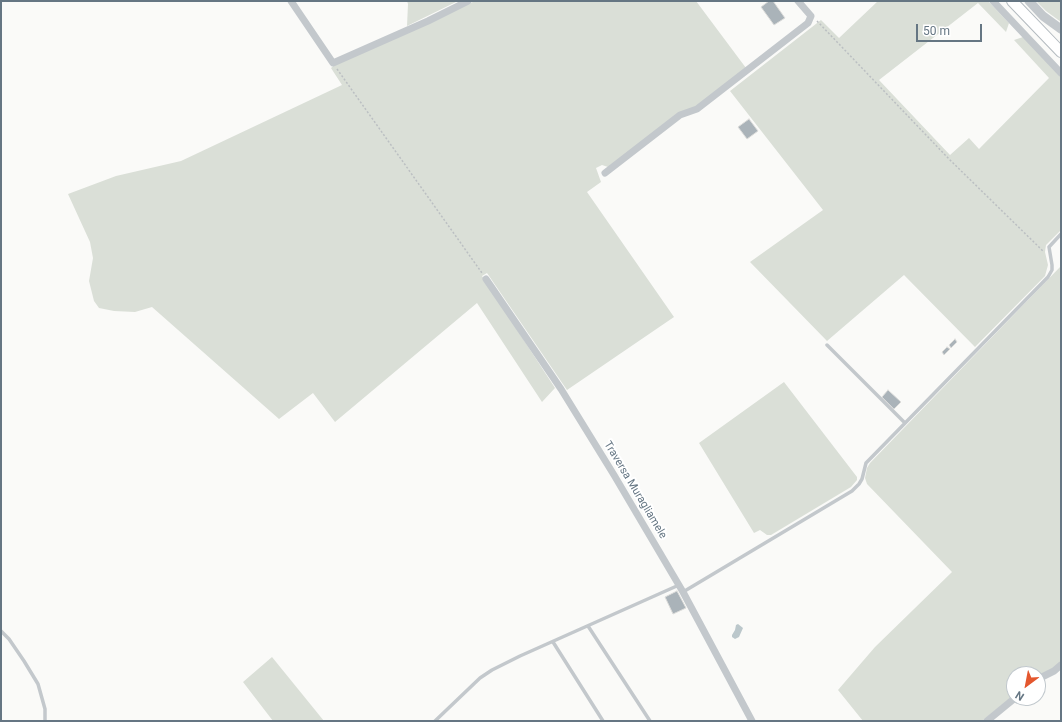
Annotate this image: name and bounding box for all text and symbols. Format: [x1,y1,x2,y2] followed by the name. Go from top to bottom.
[918,16,984,42] scale bar
[923,24,950,38] text: 50 m
[601,439,669,541] street label: Traversa Muragliamele
[1006,666,1046,706] north arrow
[1013,688,1027,703] text: N

